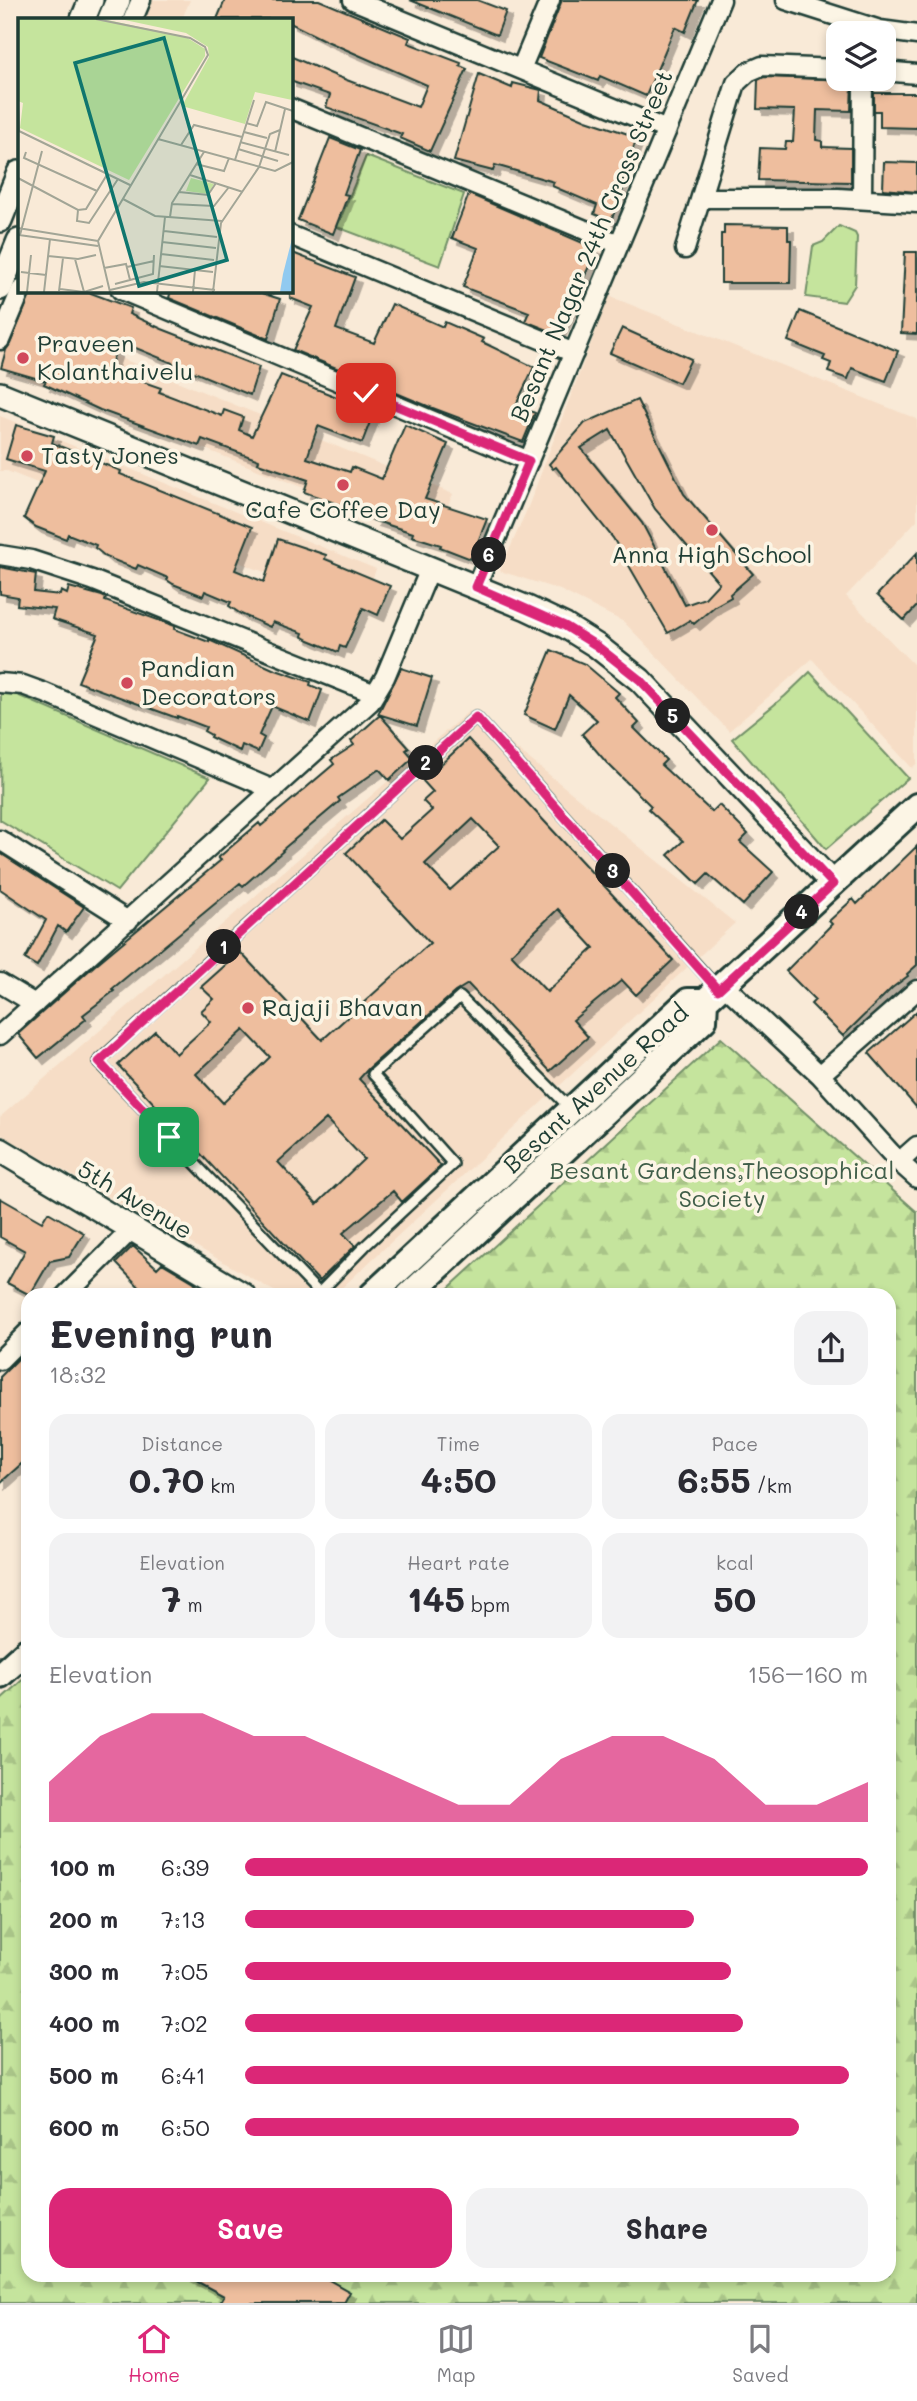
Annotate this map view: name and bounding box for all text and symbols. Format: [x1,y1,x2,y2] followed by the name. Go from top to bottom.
[18,18,292,292] inset map
[826,21,896,91] map controls
[826,21,896,91] button: layers
[502,65,679,426] street label: Besant Nagar 24th Cross Street
[37,327,193,386] place label: Praveen Kolanthaivelu
[15,350,31,366] marker: Praveen Kolanthaivelu
[336,363,396,423] pin
[347,374,385,412] icon: check
[41,439,179,470] place label: Tasty Jones
[19,448,35,464] marker: Tasty Jones
[335,477,351,493] marker: Cafe Coffee Day
[245,493,441,524] place label: Cafe Coffee Day
[704,522,720,538] marker: Anna High School
[472,538,506,572] pin: 6
[611,538,813,569] place label: Anna High School
[483,542,494,567] text: 6
[141,652,276,711] place label: Pandian Decorators
[119,675,135,691] marker: Pandian Decorators
[656,698,690,734] pin: 5
[667,703,678,728] text: 5
[408,746,444,780] pin: 2
[420,750,431,775] text: 2
[596,854,630,888] pin: 3
[607,858,618,883] text: 3
[784,894,820,930] pin: 4
[795,899,808,924] text: 4
[206,930,242,964] pin: 1
[219,934,228,959] text: 1
[262,991,423,1022] place label: Rajaji Bhavan
[496,997,694,1179] street label: Besant Avenue Road
[240,1000,256,1016] marker: Rajaji Bhavan
[139,1107,199,1167] pin
[150,1118,188,1156] icon: arrive
[73,1152,199,1245] street label: 5th Avenue
[549,1154,895,1213] park label: Besant Gardens,Theosophical Society
[49,1308,273,1358] text: Evening run
[794,1311,868,1385] button: share
[49,1359,107,1389] text: 18:32
[141,1431,223,1456] text: Distance
[437,1431,480,1456] text: Time
[712,1431,758,1456] text: Pace
[129,1456,204,1502] text: 0.70
[420,1456,497,1502] text: 4:50
[678,1456,751,1502] text: 6:55
[204,1473,235,1498] text: km
[751,1473,792,1498] text: /km
[140,1550,225,1575] text: Elevation
[407,1550,510,1575] text: Heart rate
[716,1550,754,1575] text: kcal
[162,1575,181,1621] text: 7
[407,1575,465,1621] text: 145
[713,1575,756,1621] text: 50
[181,1592,203,1617] text: m
[465,1592,510,1617] text: bpm
[49,1659,152,1689] text: Elevation
[748,1659,868,1689] text: 156–160 m
[49,1852,115,1882] text: 100 m
[161,1852,209,1882] text: 6:39
[49,1904,118,1934] text: 200 m
[161,1904,205,1934] text: 7:13
[49,1956,119,1986] text: 300 m
[161,1956,209,1986] text: 7:05
[49,2008,120,2038] text: 400 m
[161,2008,208,2038] text: 7:02
[49,2060,119,2090] text: 500 m
[161,2060,206,2090] text: 6:41
[49,2112,119,2142] text: 600 m
[161,2112,210,2142] text: 6:50
[49,2188,452,2268] button: Save
[466,2188,868,2268] button: Share
[128,2320,180,2387] tab: Home
[437,2320,476,2387] tab: Map
[732,2320,789,2387] tab: Saved

